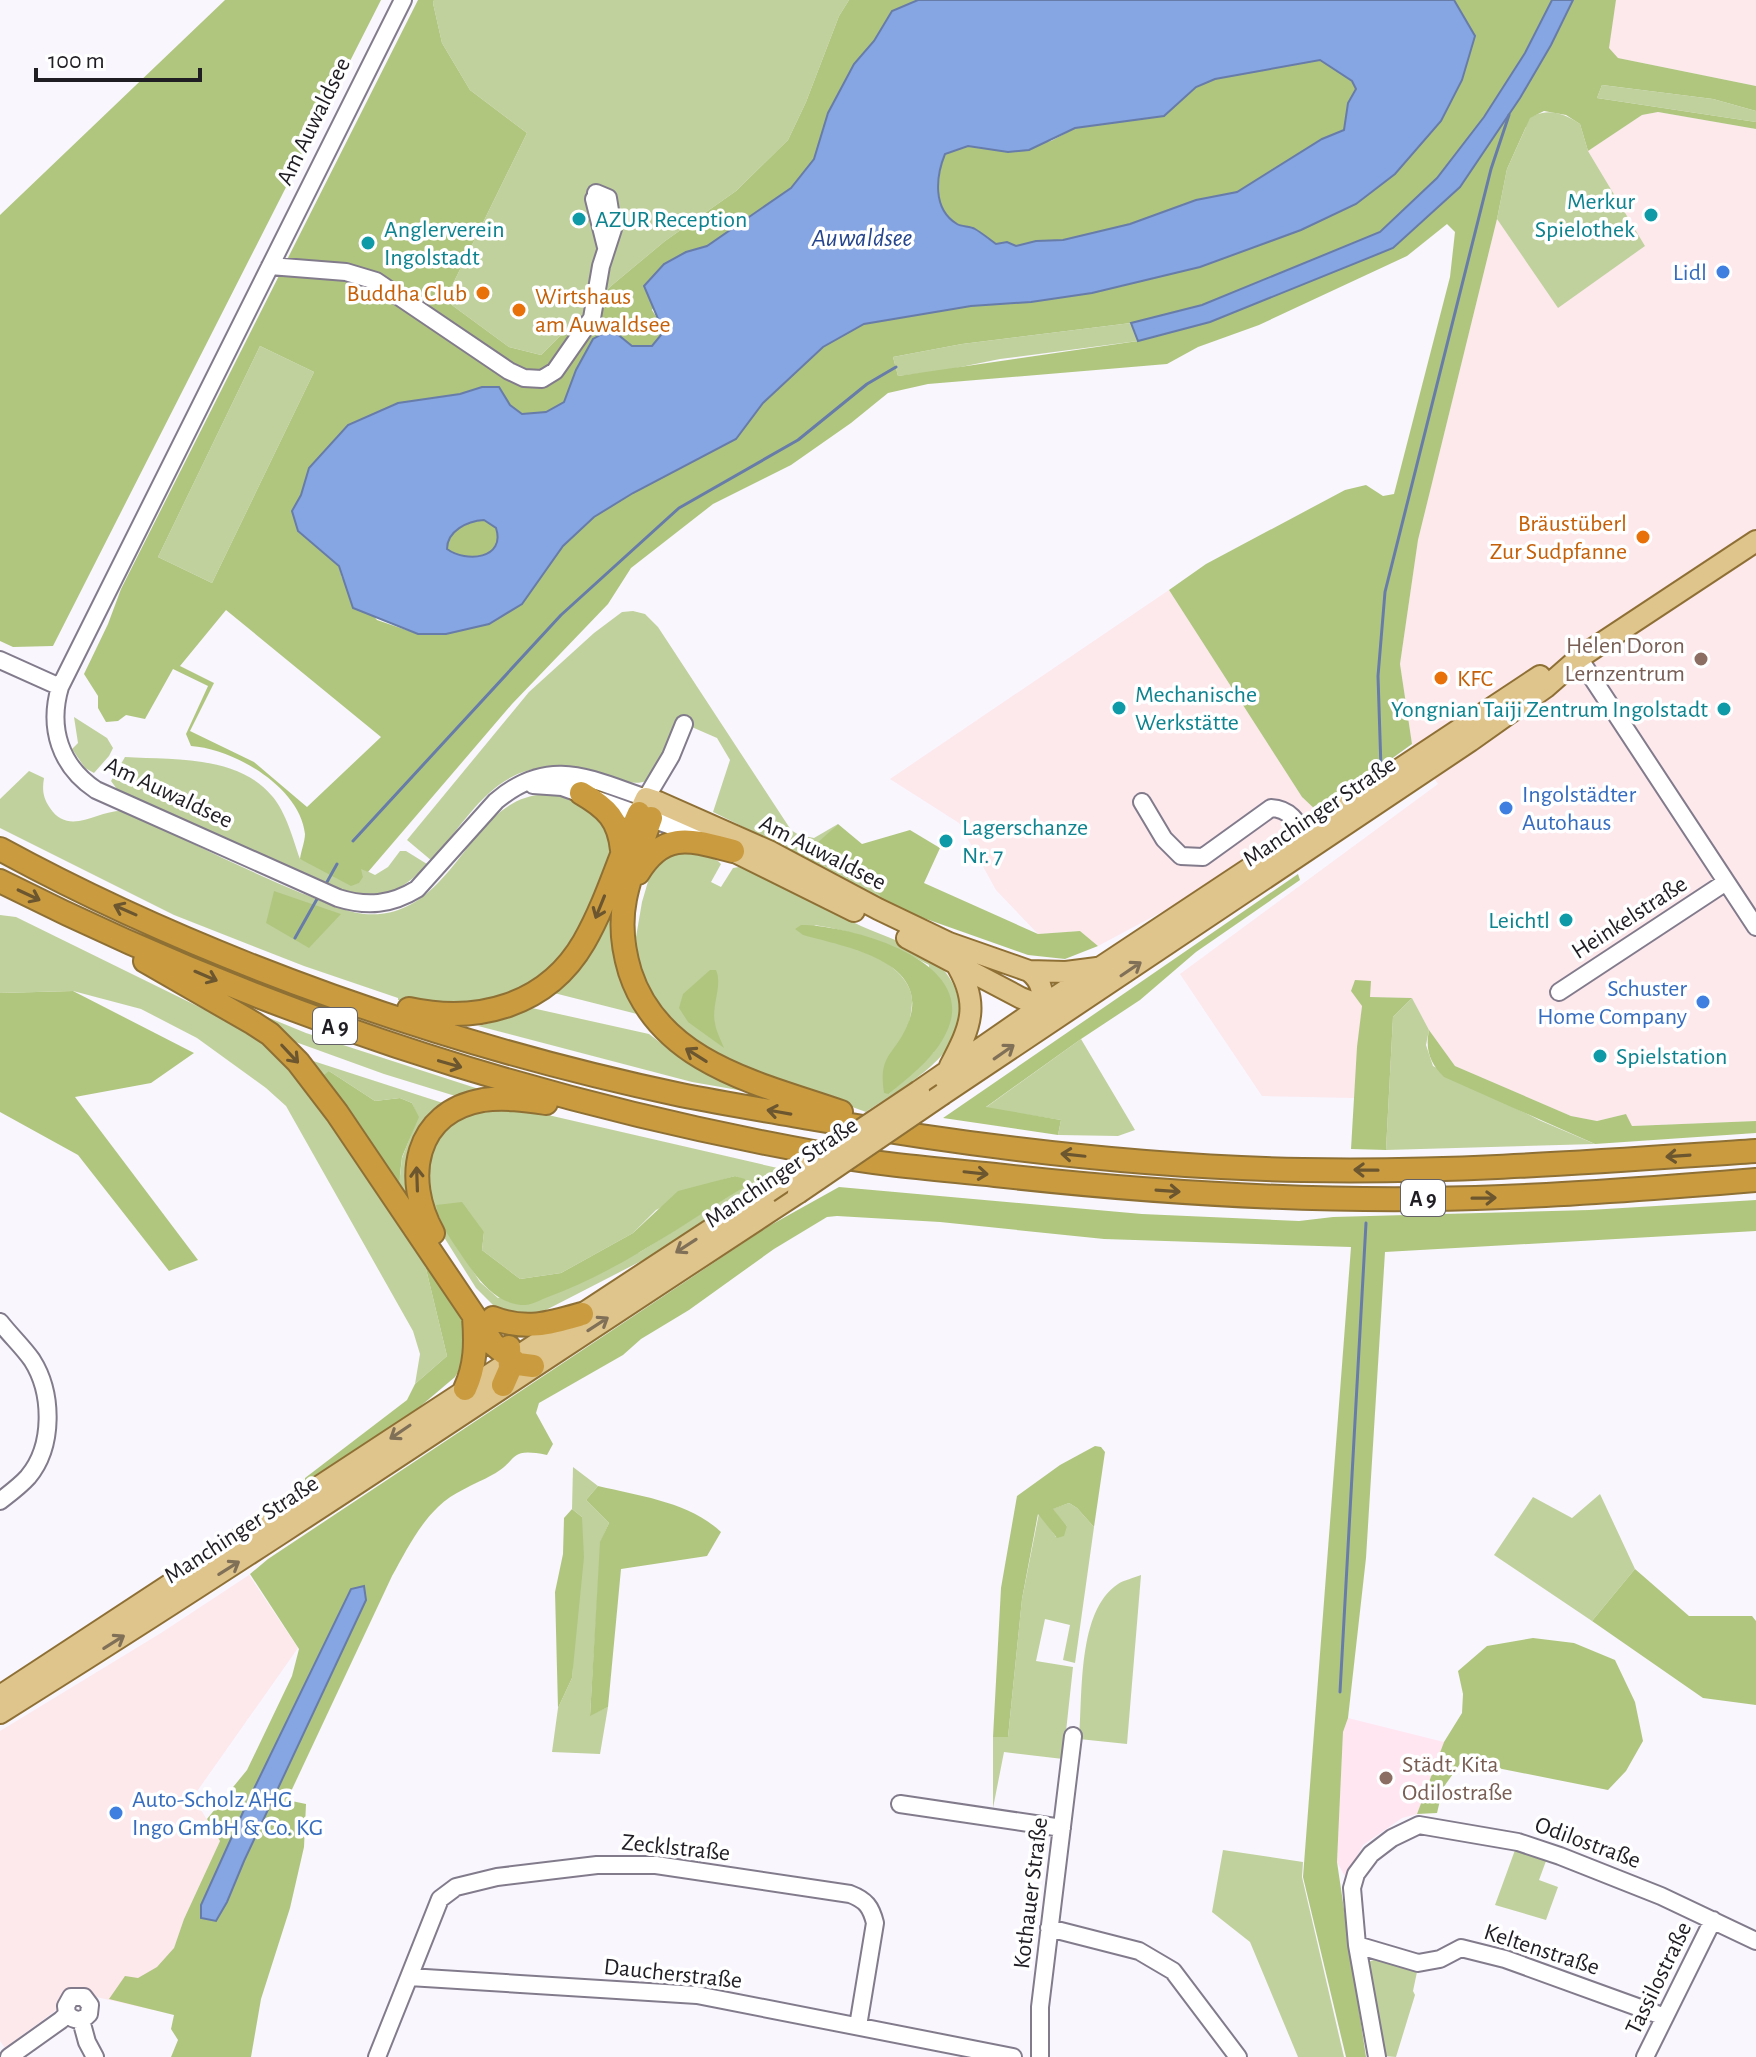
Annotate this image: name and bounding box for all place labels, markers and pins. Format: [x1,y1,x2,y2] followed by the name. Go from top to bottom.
[1535,190,1635,242] place label: Merkur Spielothek
[1642,206,1660,224] marker: Merkur Spielothek
[595,208,747,232] place label: AZUR Reception
[570,210,588,228] marker: AZUR Reception
[384,218,505,270] place label: Anglerverein Ingolstadt
[359,234,377,252] marker: Anglerverein Ingolstadt
[1673,261,1707,285] place label: Lidl
[1714,263,1732,281] marker: Lidl
[347,282,467,306] place label: Buddha Club
[474,284,492,302] marker: Buddha Club
[535,285,671,337] place label: Wirtshaus am Auwaldsee
[510,301,528,319] marker: Wirtshaus am Auwaldsee
[1490,512,1627,564] place label: Bräustüberl Zur Sudpfanne
[1634,528,1652,546] marker: Bräustüberl Zur Sudpfanne
[1565,634,1685,686] place label: Helen Doron Lernzentrum
[1692,650,1710,668] marker: Helen Doron Lernzentrum
[1457,667,1493,691] place label: KFC
[1432,669,1450,687] marker: KFC
[1135,683,1257,735] place label: Mechanische Werkstätte
[1391,698,1708,722] place label: Yongnian Taiji Zentrum Ingolstadt
[1110,699,1128,717] marker: Mechanische Werkstätte
[1715,700,1733,718] marker: Yongnian Taiji Zentrum Ingolstadt
[1522,783,1636,835] place label: Ingolstädter Autohaus
[1497,799,1515,817] marker: Ingolstädter Autohaus
[962,816,1088,868] place label: Lagerschanze Nr. 7
[937,832,955,850] marker: Lagerschanze Nr. 7
[1488,909,1550,933] place label: Leichtl
[1557,911,1575,929] marker: Leichtl
[1537,977,1687,1029] place label: Schuster Home Company
[1694,993,1712,1011] marker: Schuster Home Company
[1616,1045,1727,1069] place label: Spielstation
[1591,1047,1609,1065] marker: Spielstation
[1402,1753,1513,1805] place label: Städt. Kita Odilostraße
[1377,1769,1395,1787] marker: Städt. Kita Odilostraße
[132,1788,323,1840] place label: Auto-Scholz AHG Ingo GmbH & Co. KG
[107,1804,125,1822] marker: Auto-Scholz AHG Ingo GmbH & Co. KG

